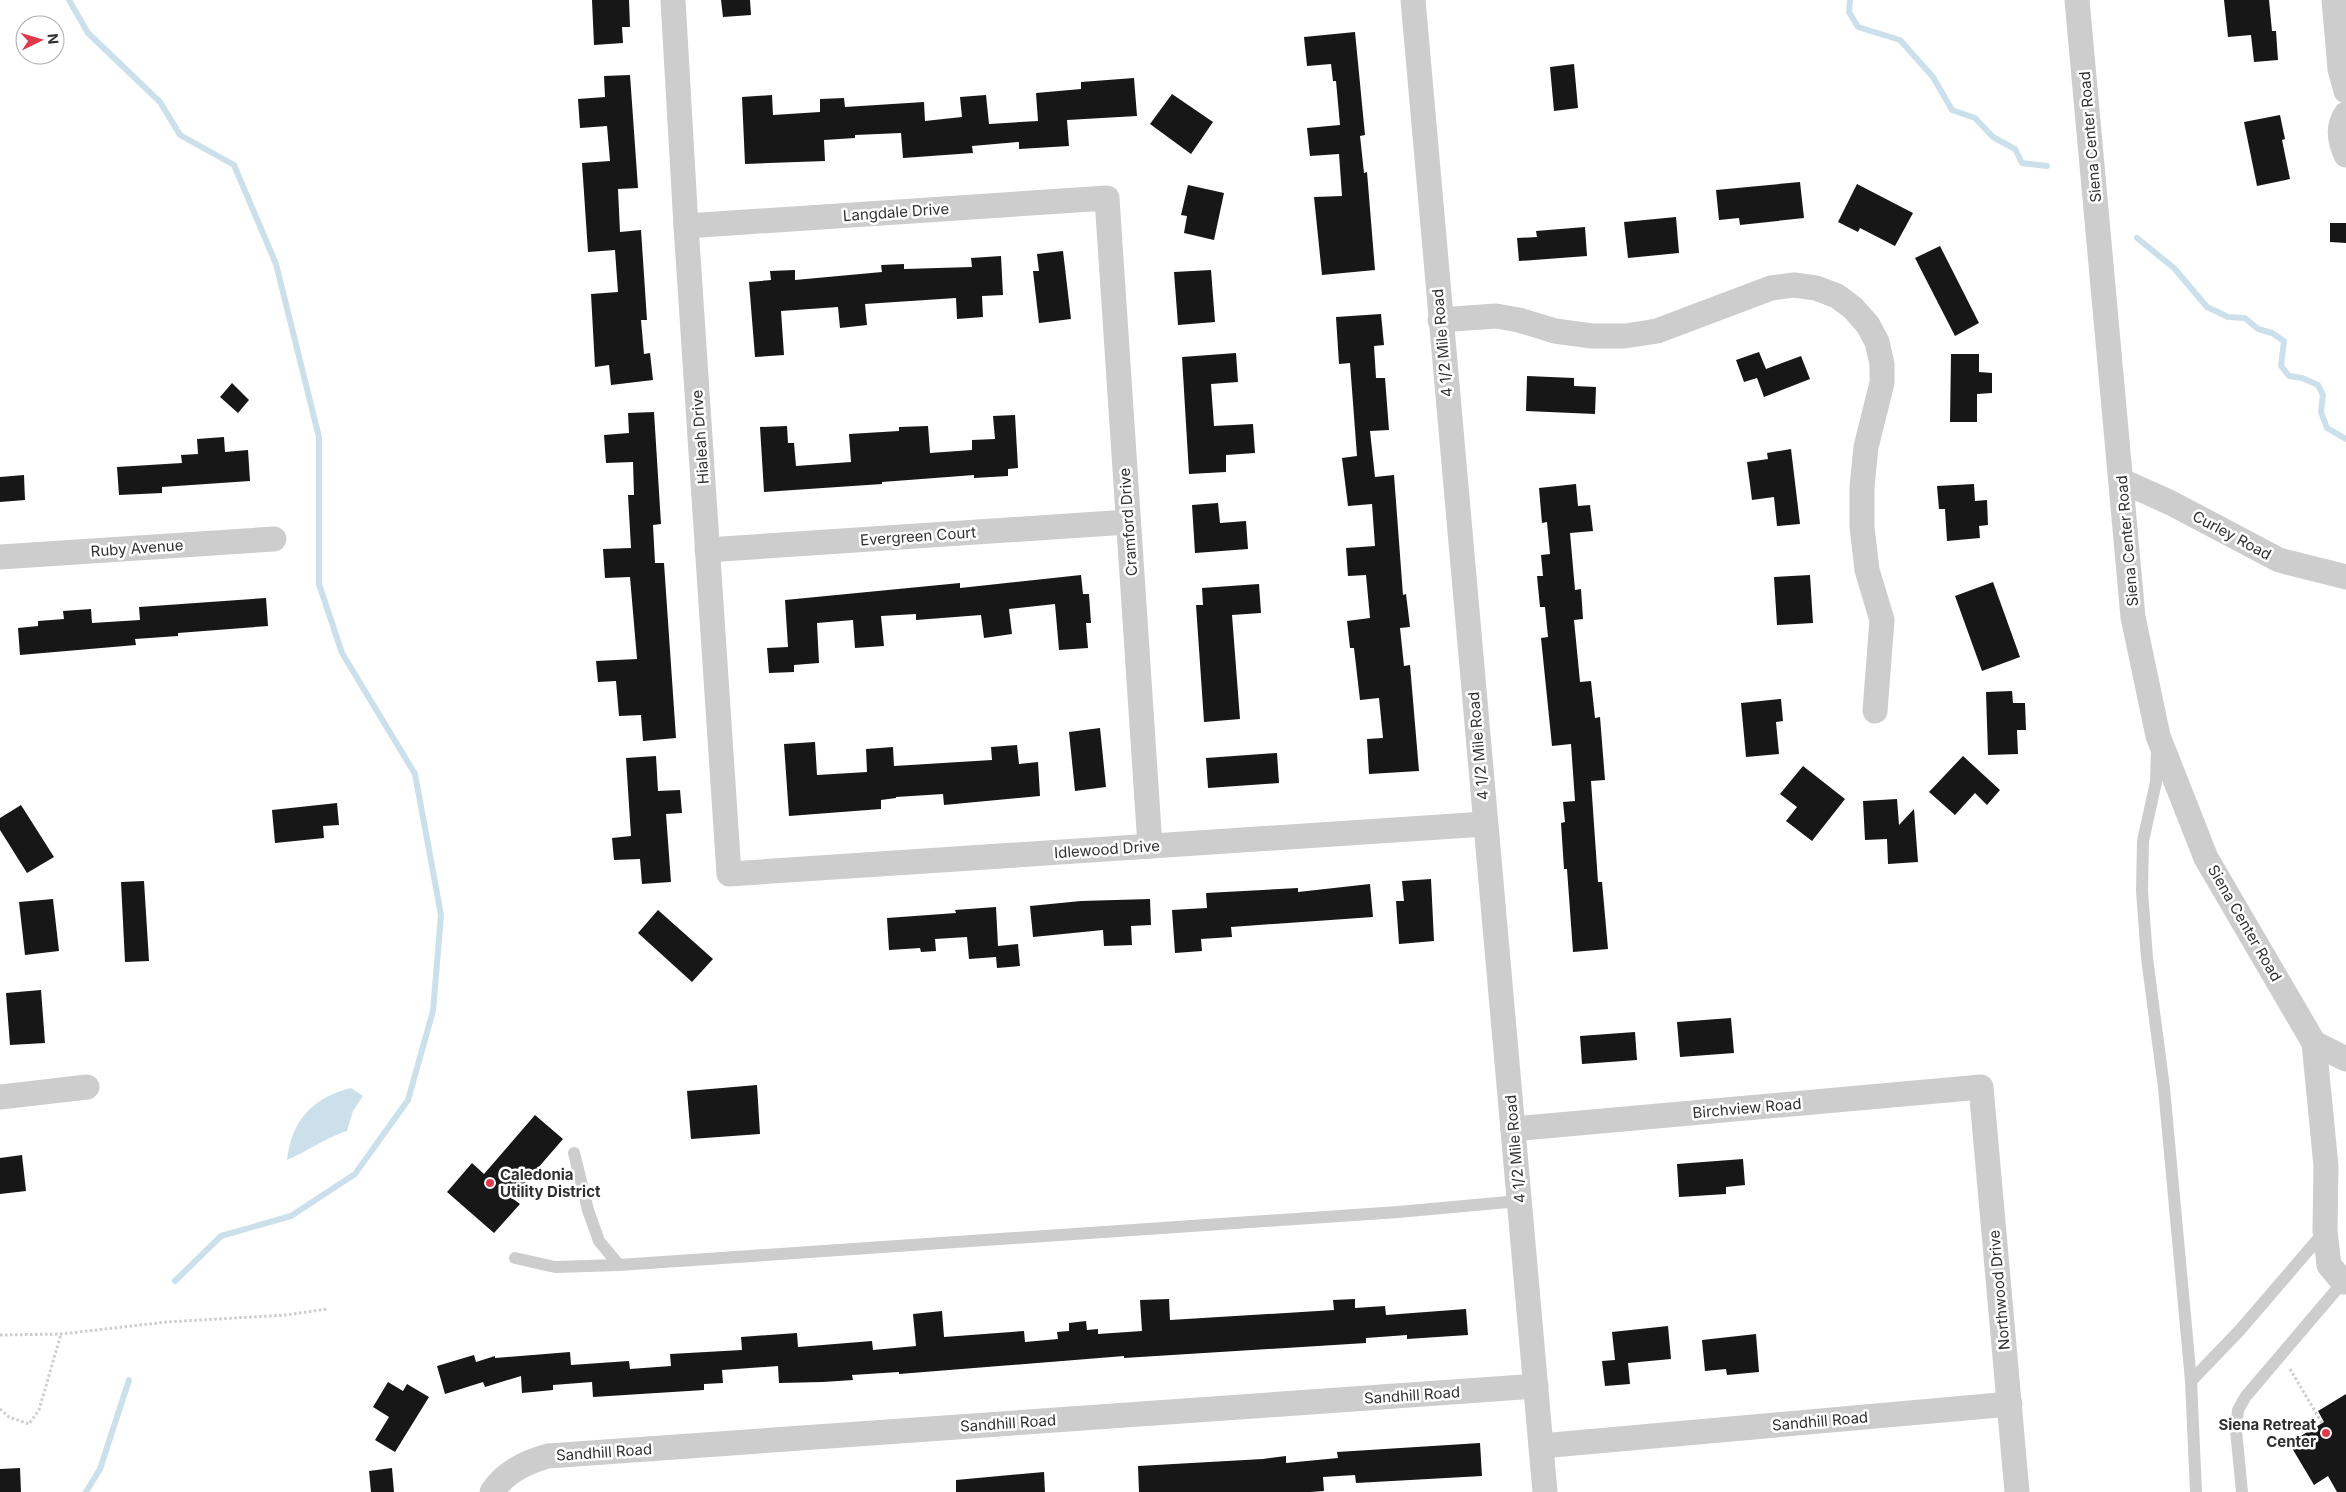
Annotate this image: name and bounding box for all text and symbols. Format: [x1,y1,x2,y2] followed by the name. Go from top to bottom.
[15,15,65,65] north arrow
[45,33,62,45] text: N
[2075,71,2105,203] street label: Siena Center Road
[842,199,950,225] street label: Langdale Drive
[1428,288,1456,398] street label: 4 1/2 Mile Road
[687,389,713,485] street label: Hialeah Drive
[1115,467,1141,577] street label: Cramford Drive
[2112,475,2142,607] street label: Siena Center Road
[2189,506,2275,564] street label: Curley Road
[859,522,977,550] street label: Evergreen Court
[90,535,184,561] street label: Ruby Avenue
[1464,691,1492,801] street label: 4 1/2 Mile Road
[1053,836,1161,862] street label: Idlewood Drive
[2204,861,2286,985] street label: Siena Center Road
[1501,1094,1529,1204] street label: 4 1/2 Mile Road
[1692,1094,1802,1122] street label: Birchview Road
[500,1165,601,1201] place label: Caledonia Utility District
[484,1177,496,1189] marker: Caledonia Utility District
[1984,1229,2014,1351] street label: Northwood Drive
[1363,1382,1461,1408] street label: Sandhill Road
[1771,1407,1869,1435] street label: Sandhill Road
[959,1410,1057,1436] street label: Sandhill Road
[2218,1415,2317,1451] place label: Siena Retreat Center
[2320,1427,2332,1439] marker: Siena Retreat Center
[555,1439,653,1465] street label: Sandhill Road

